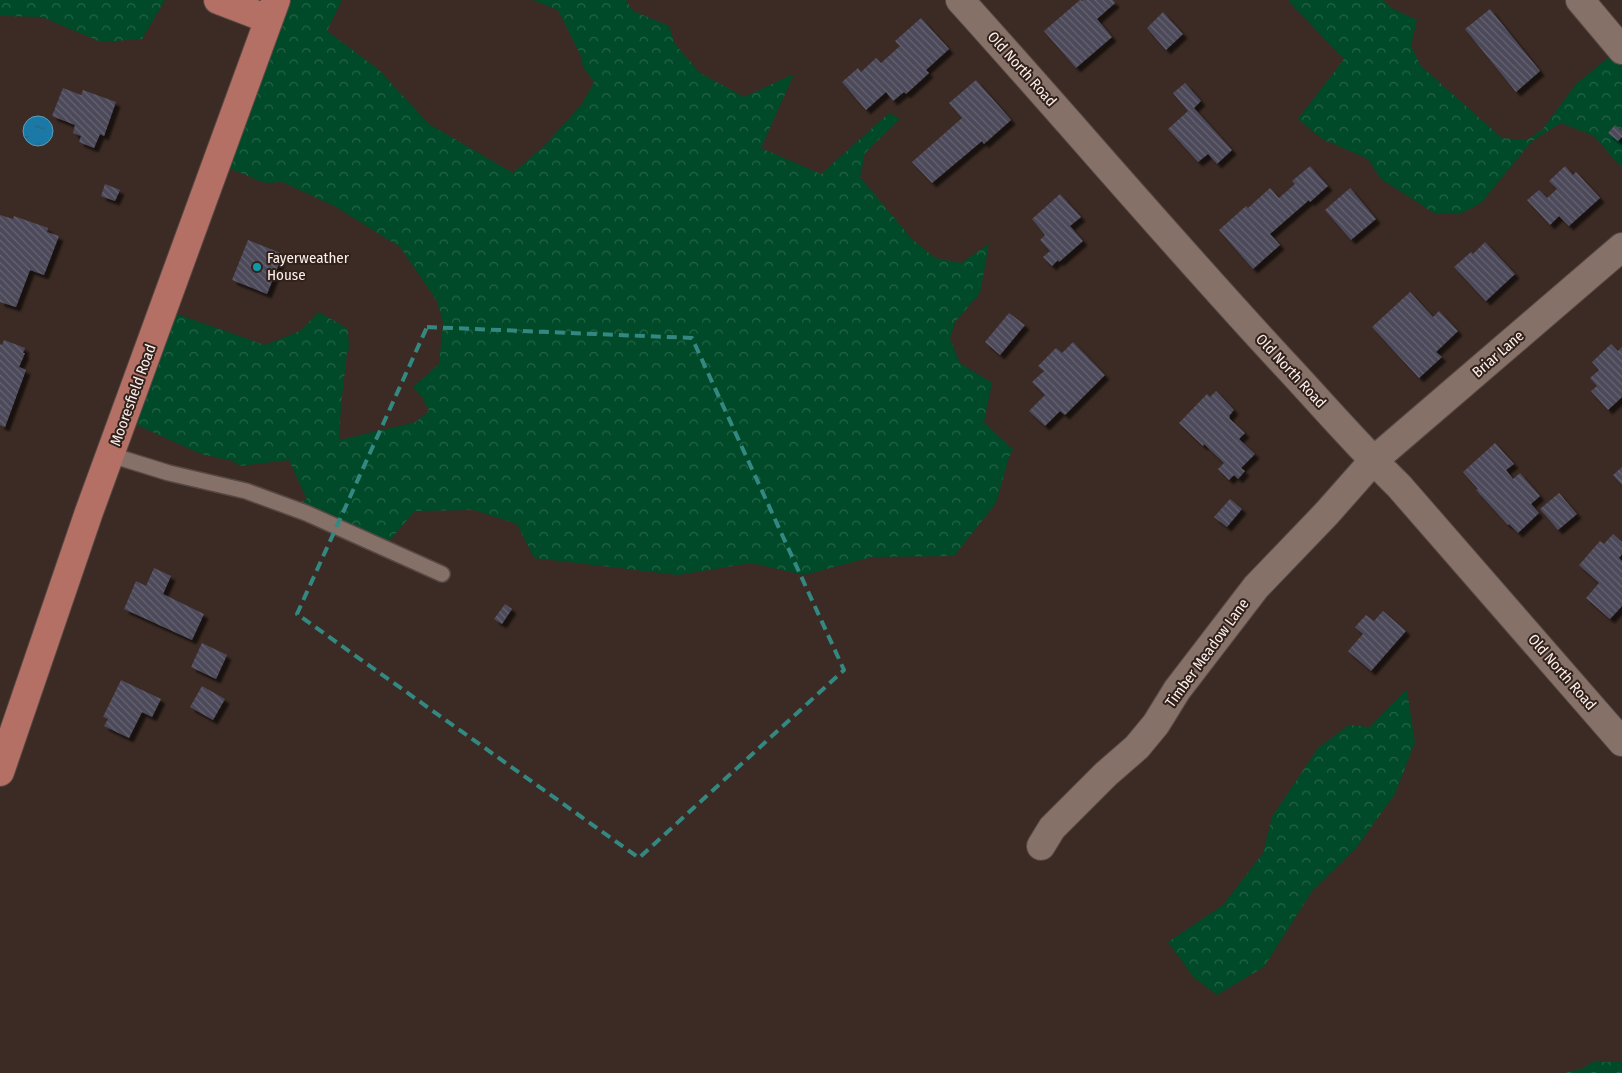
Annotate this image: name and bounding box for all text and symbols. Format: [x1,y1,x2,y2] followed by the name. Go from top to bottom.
[984,28,1060,110] street label: Old North Road
[267,249,350,284] place label: Fayerweather House
[251,261,263,273] marker: Fayerweather House
[1468,327,1528,381] street label: Briar Lane
[1252,330,1330,412] street label: Old North Road
[106,342,160,448] street label: Mooresfield Road
[1161,595,1253,711] street label: Timber Meadow Lane
[1524,630,1600,714] street label: Old North Road

